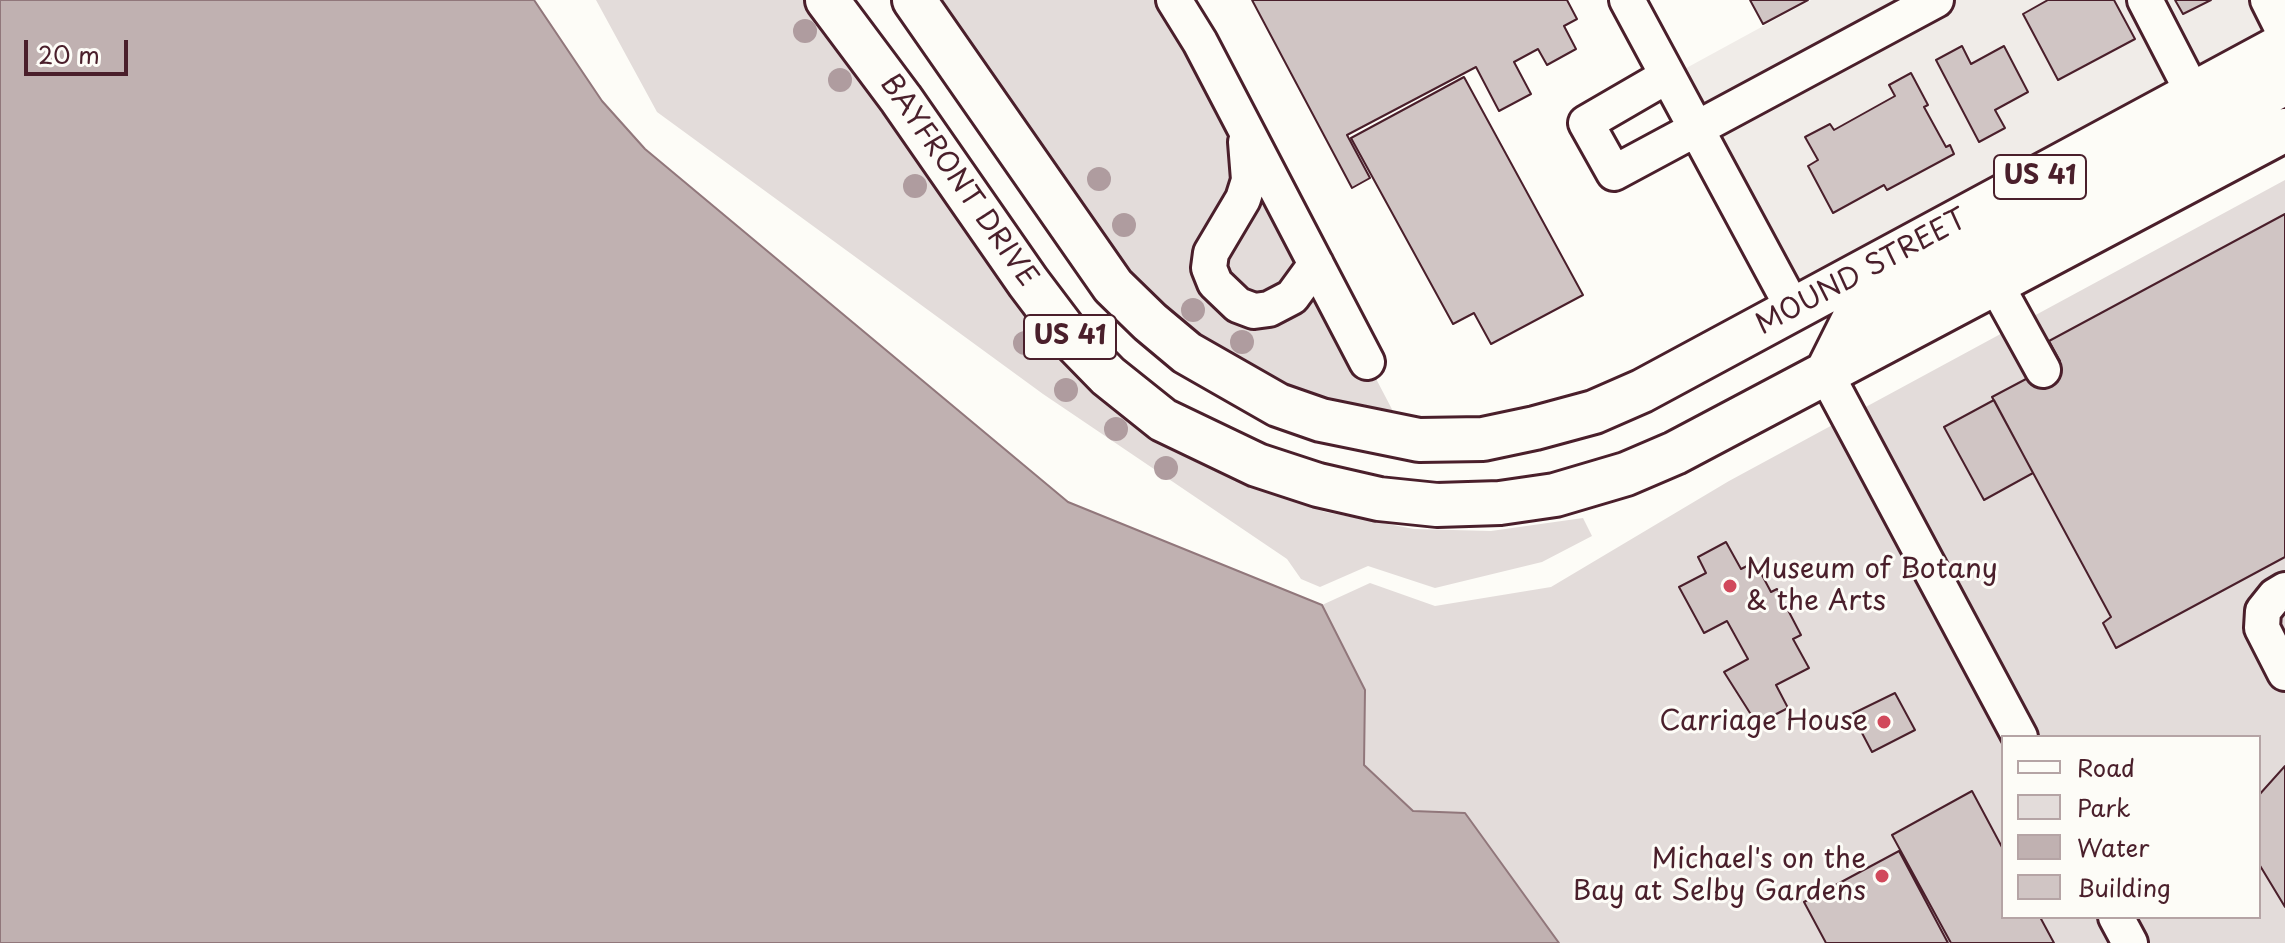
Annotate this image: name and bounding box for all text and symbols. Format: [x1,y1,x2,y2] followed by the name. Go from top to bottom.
[28,24,132,74] scale bar
[38,36,100,72] text: 20 m
[872,68,1044,294] street label: BAYFRONT DRIVE
[1994,155,2086,199] road number: US 41
[1751,203,1973,343] street label: MOUND STREET
[1024,315,1116,359] road number: US 41
[1746,553,1998,619] place label: Museum of Botany & the Arts
[1721,577,1739,595] marker: Museum of Botany & the Arts
[1659,705,1868,739] place label: Carriage House
[1875,713,1893,731] marker: Carriage House
[2001,735,2261,919] legend
[2077,749,2135,785] text: Road
[2077,789,2131,825] text: Park
[2077,829,2149,865] text: Water
[1573,843,1866,909] place label: Michael's on the Bay at Selby Gardens
[1873,867,1891,885] marker: Michael's on the Bay at Selby Gardens
[2077,869,2171,905] text: Building

